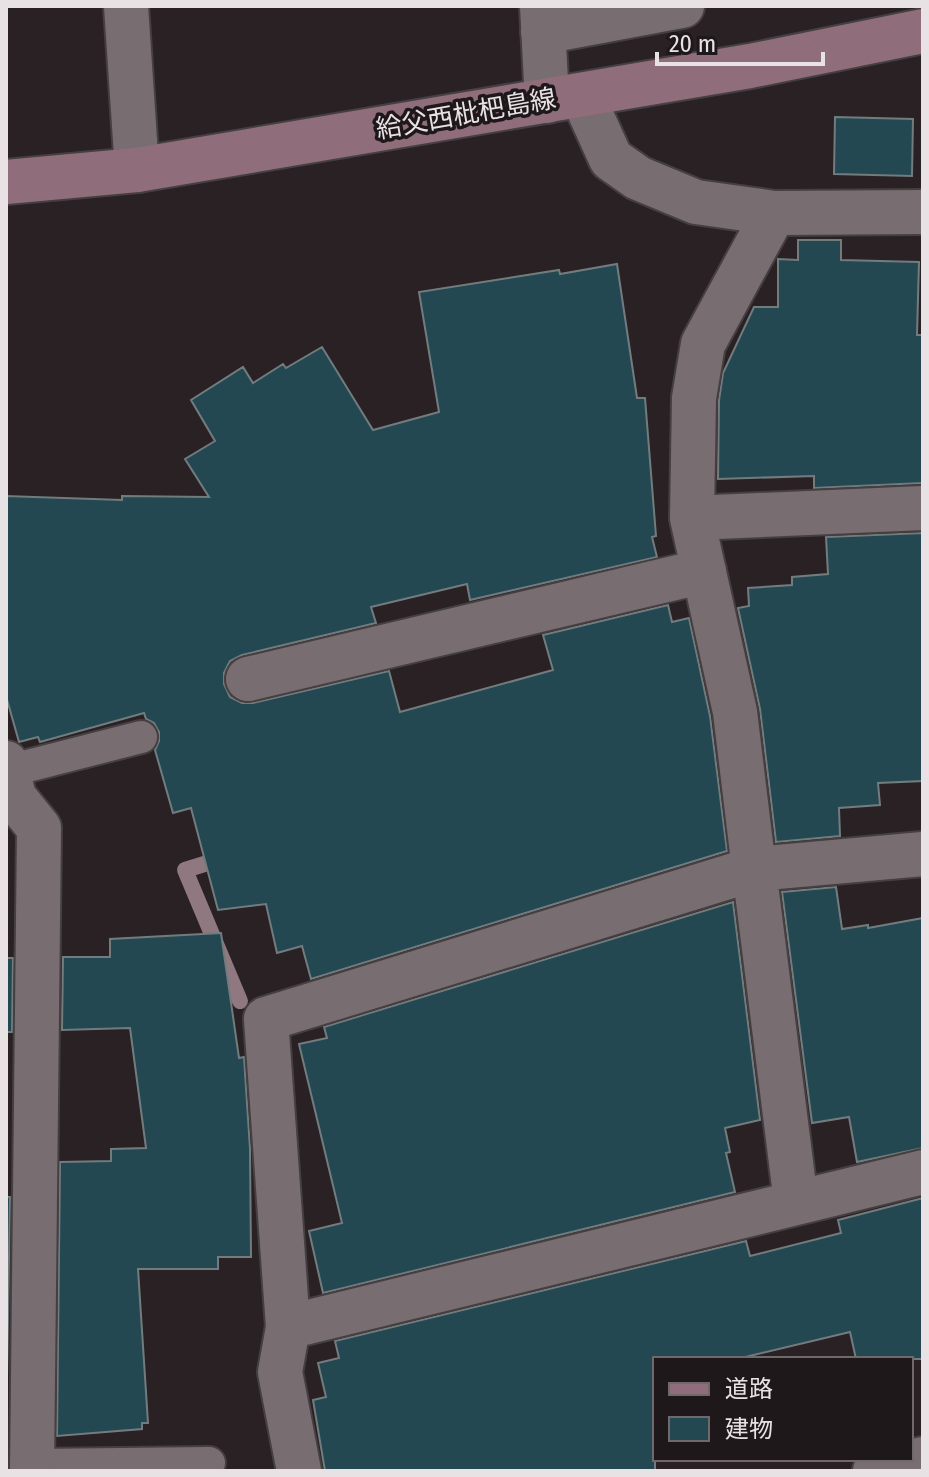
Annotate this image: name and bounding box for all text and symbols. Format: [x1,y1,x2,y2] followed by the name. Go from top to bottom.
[657,16,823,66] scale bar
[669,30,716,58] text: 20 m
[374,83,558,145] street label: 給父西枇杷島線
[653,1357,913,1461] legend
[725,1375,773,1403] text: 道路
[725,1415,773,1443] text: 建物

